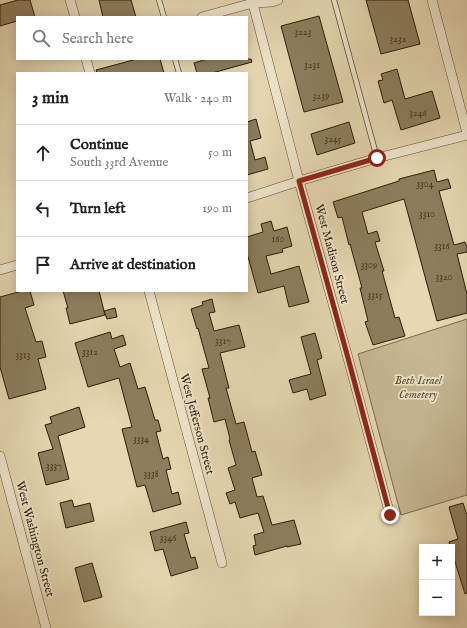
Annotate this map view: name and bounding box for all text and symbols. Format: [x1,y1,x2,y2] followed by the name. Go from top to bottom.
[16,16,248,60] search box
[295,26,312,39] house number: 3223
[30,27,52,49] icon: search
[62,29,133,48] text: Search here
[390,33,407,46] house number: 3232
[304,59,320,72] house number: 3231
[32,88,69,109] text: 3 min
[164,90,232,107] text: Walk · 240 m
[313,90,329,103] house number: 3239
[409,107,428,120] house number: 3246
[325,133,342,146] house number: 3245
[70,135,128,154] text: Continue
[32,142,54,164] icon: ahead
[208,144,232,161] text: 50 m
[368,149,386,167] route start
[70,154,169,171] text: South 33rd Avenue
[416,178,434,191] house number: 3304
[32,198,54,220] icon: left
[70,199,126,218] text: Turn left
[202,200,232,217] text: 190 m
[311,202,353,306] street label: West Madison Street
[419,208,435,221] house number: 3310
[272,233,285,246] house number: 160
[434,240,450,253] house number: 3316
[32,254,54,276] icon: arrive
[70,255,196,274] text: Arrive at destination
[361,259,377,272] house number: 3309
[435,271,453,284] house number: 3320
[368,289,383,302] house number: 3315
[215,335,231,348] house number: 3317
[82,346,98,359] house number: 3312
[16,349,31,362] house number: 3313
[175,372,218,476] street label: West Jefferson Street
[394,373,443,402] park label: Beth Israel Cemetery
[133,433,149,446] house number: 3334
[46,460,62,473] house number: 3337
[143,468,159,481] house number: 3338
[12,479,58,599] street label: West Washington Street
[381,506,399,524] route end
[160,532,177,545] house number: 3346
[419,544,455,616] map controls
[419,544,455,580] button: +
[419,580,455,616] button: −

